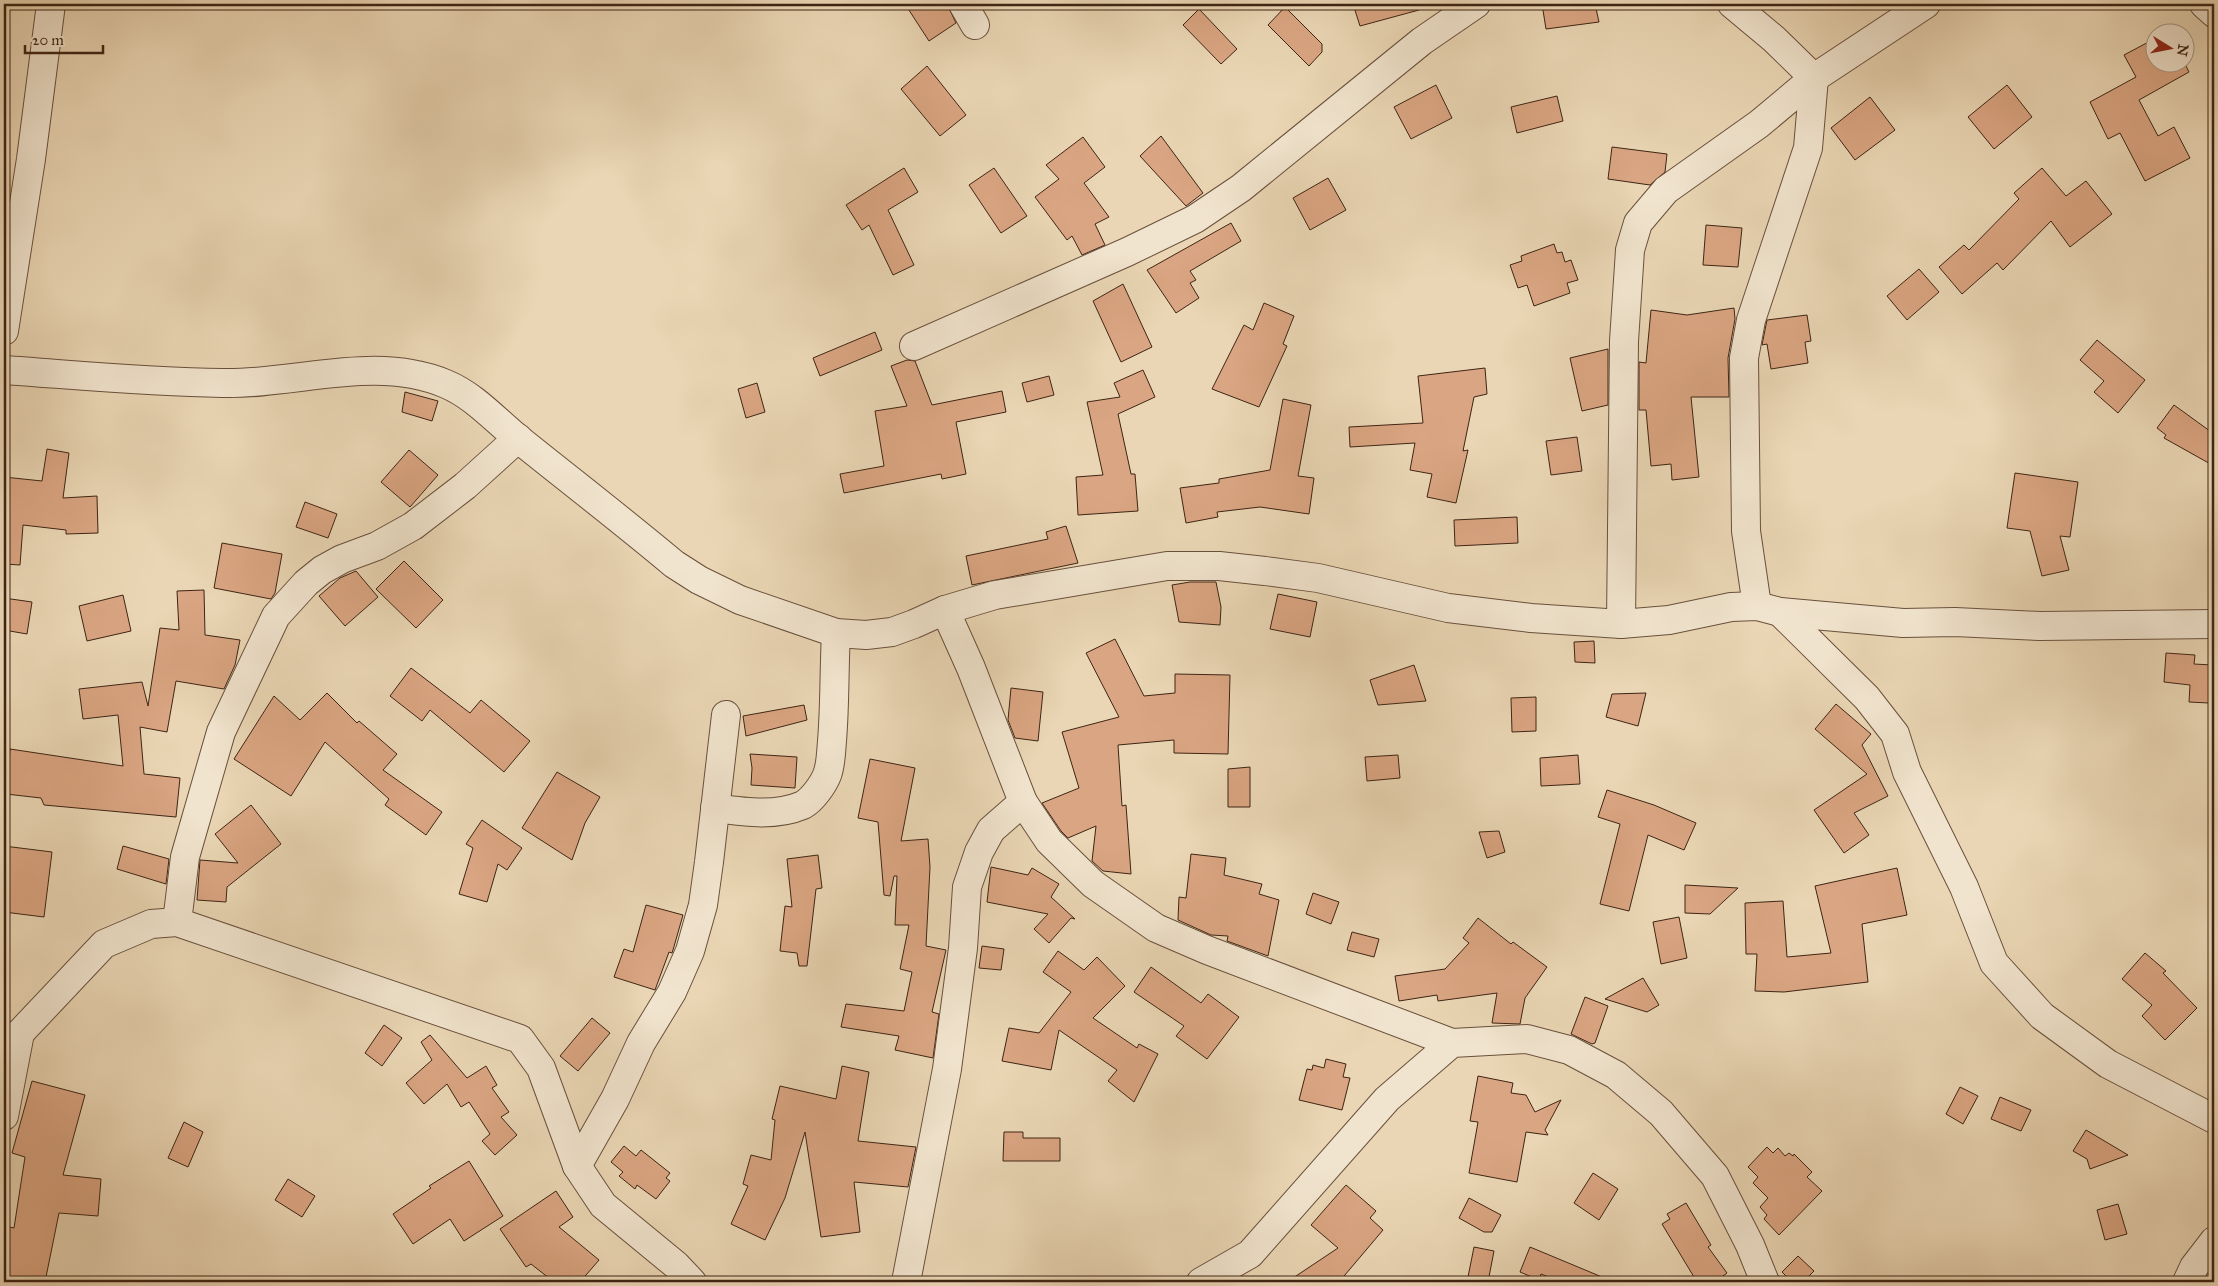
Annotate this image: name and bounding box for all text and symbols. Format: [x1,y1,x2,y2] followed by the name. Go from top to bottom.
[25,22,102,54] scale bar
[2146,22,2196,72] north arrow
[32,31,64,49] text: 20 m
[2173,43,2192,58] text: N

